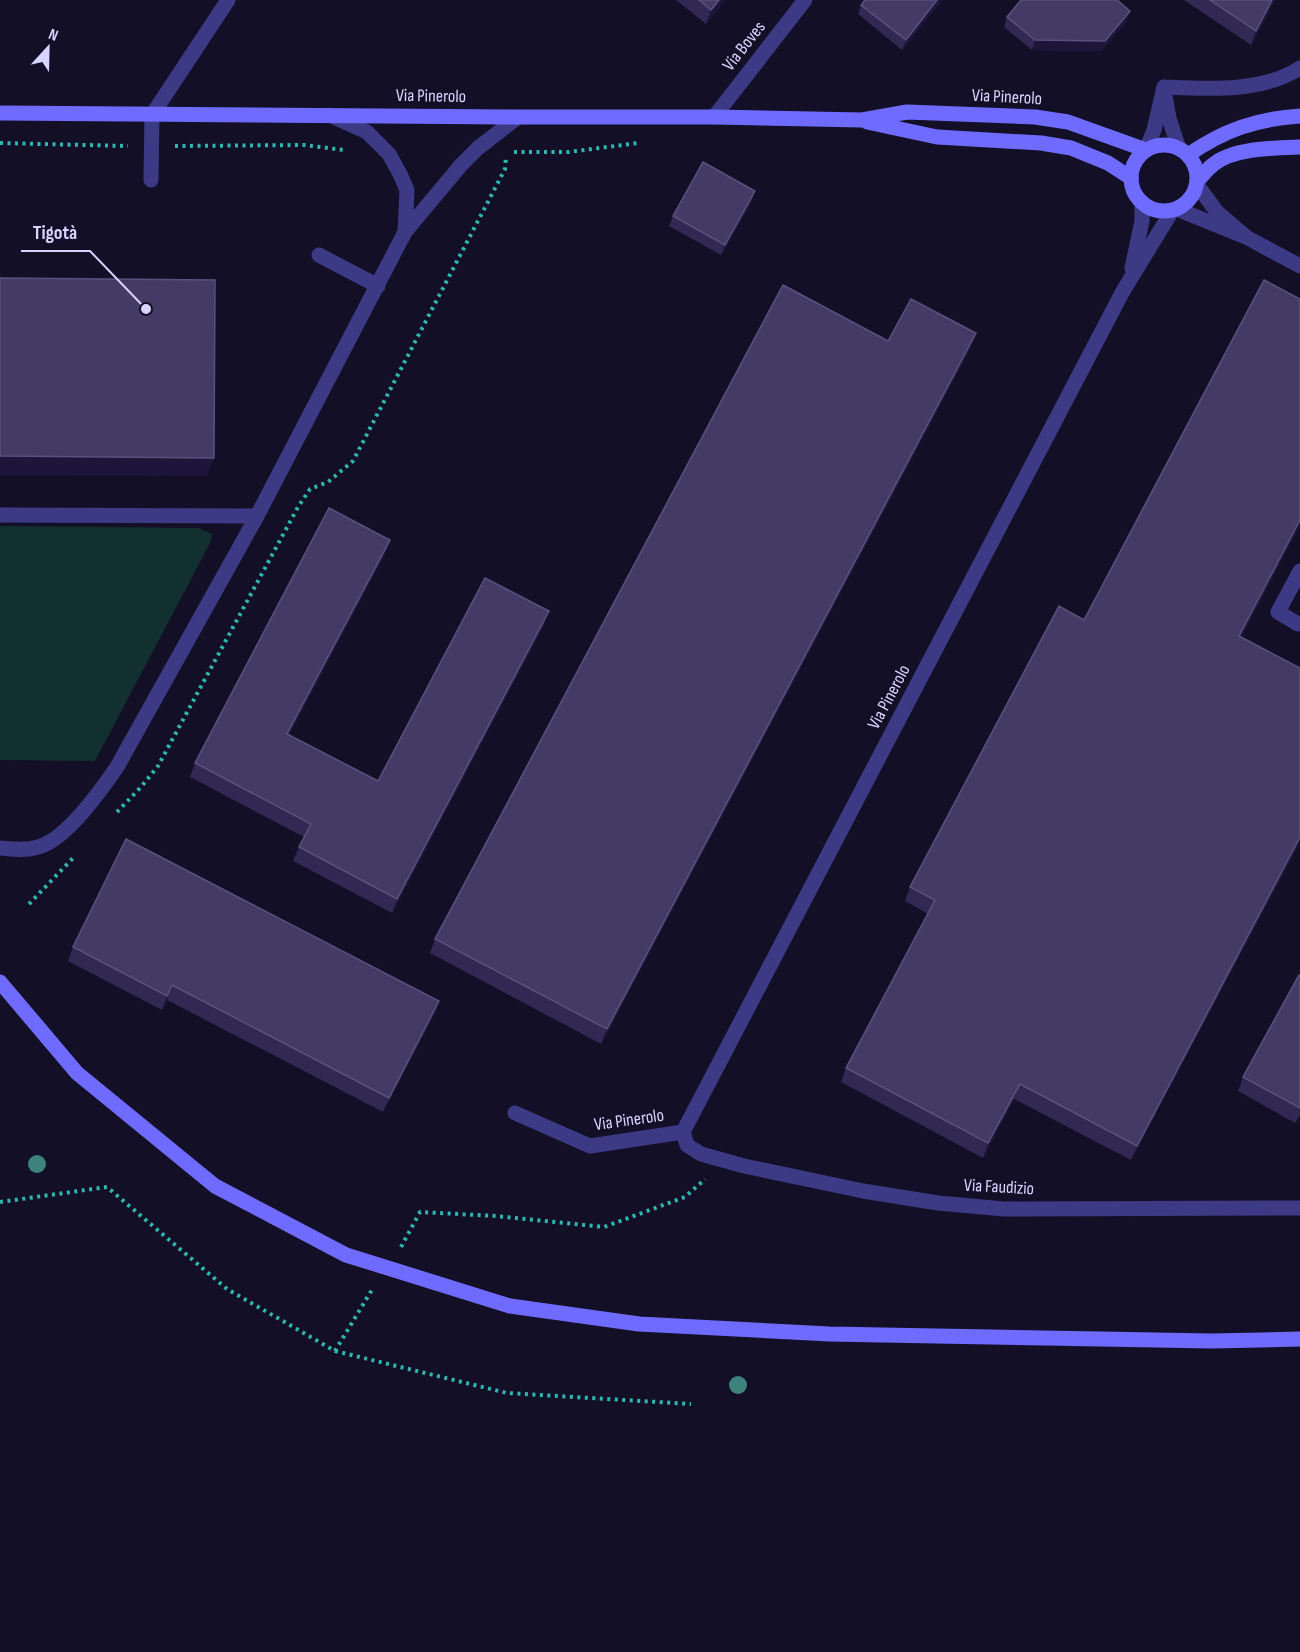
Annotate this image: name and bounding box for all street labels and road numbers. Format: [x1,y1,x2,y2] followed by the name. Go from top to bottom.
[718,17,770,75] street label: Via Boves
[396,85,466,107] street label: Via Pinerolo
[971,85,1043,109] street label: Via Pinerolo
[863,661,915,733] street label: Via Pinerolo
[593,1105,665,1135] street label: Via Pinerolo
[963,1175,1035,1199] street label: Via Faudizio

